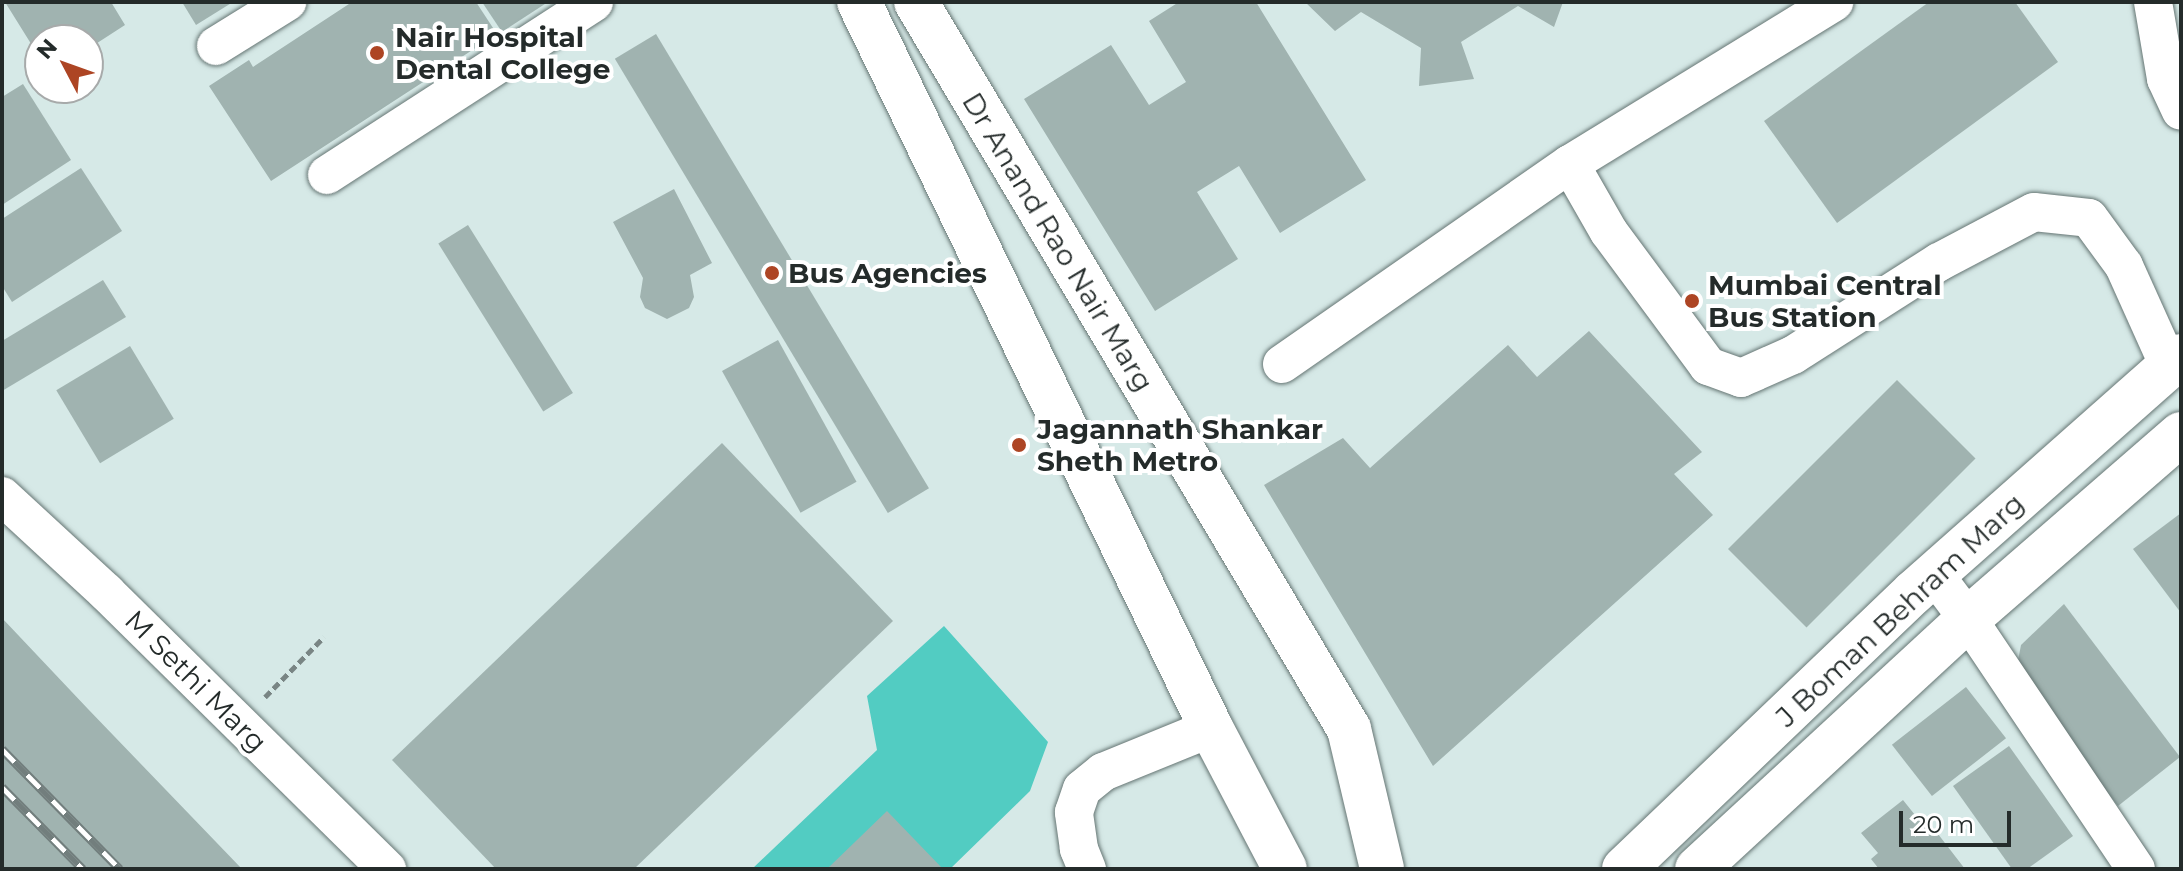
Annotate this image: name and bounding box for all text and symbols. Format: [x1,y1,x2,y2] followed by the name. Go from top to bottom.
[395,20,610,86] place label: Nair Hospital Dental College
[24,24,104,104] north arrow
[31,34,63,65] text: N
[366,42,388,64] marker: Nair Hospital Dental College
[955,86,1161,398] street label: Dr Anand Rao Nair Marg
[788,256,987,290] place label: Bus Agencies
[763,264,781,282] marker: Bus Agencies
[1708,268,1942,334] place label: Mumbai Central Bus Station
[1683,292,1701,310] marker: Mumbai Central Bus Station
[1037,412,1323,478] place label: Jagannath Shankar Sheth Metro
[1008,434,1030,456] marker: Jagannath Shankar Sheth Metro
[1769,486,2031,734] street label: J Boman Behram Marg
[118,603,274,759] street label: M Sethi Marg
[1903,795,2015,845] scale bar
[1913,810,1974,839] text: 20 m

